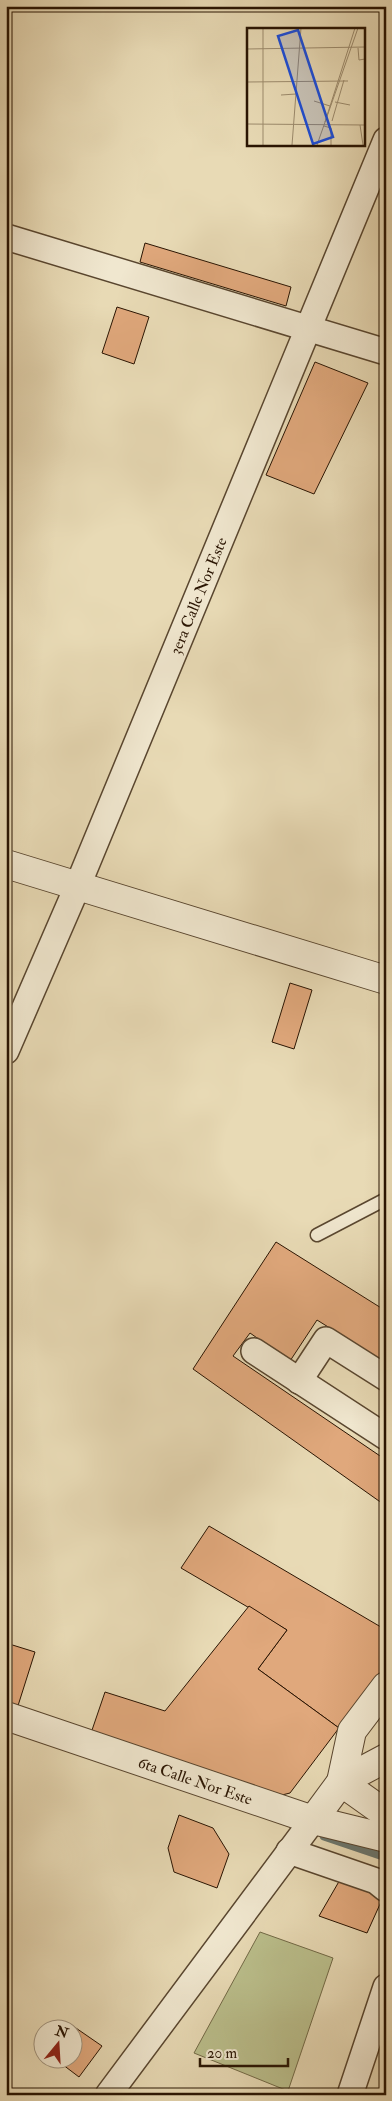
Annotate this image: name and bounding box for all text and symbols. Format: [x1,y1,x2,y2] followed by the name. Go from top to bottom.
[247,28,364,145] inset map
[165,534,232,658] street label: 3era Calle Nor Este
[135,1752,255,1810] street label: 6ta Calle Nor Este
[32,2018,82,2068] north arrow
[52,2022,71,2042] text: N
[200,2036,287,2068] scale bar
[207,2044,237,2063] text: 20 m

